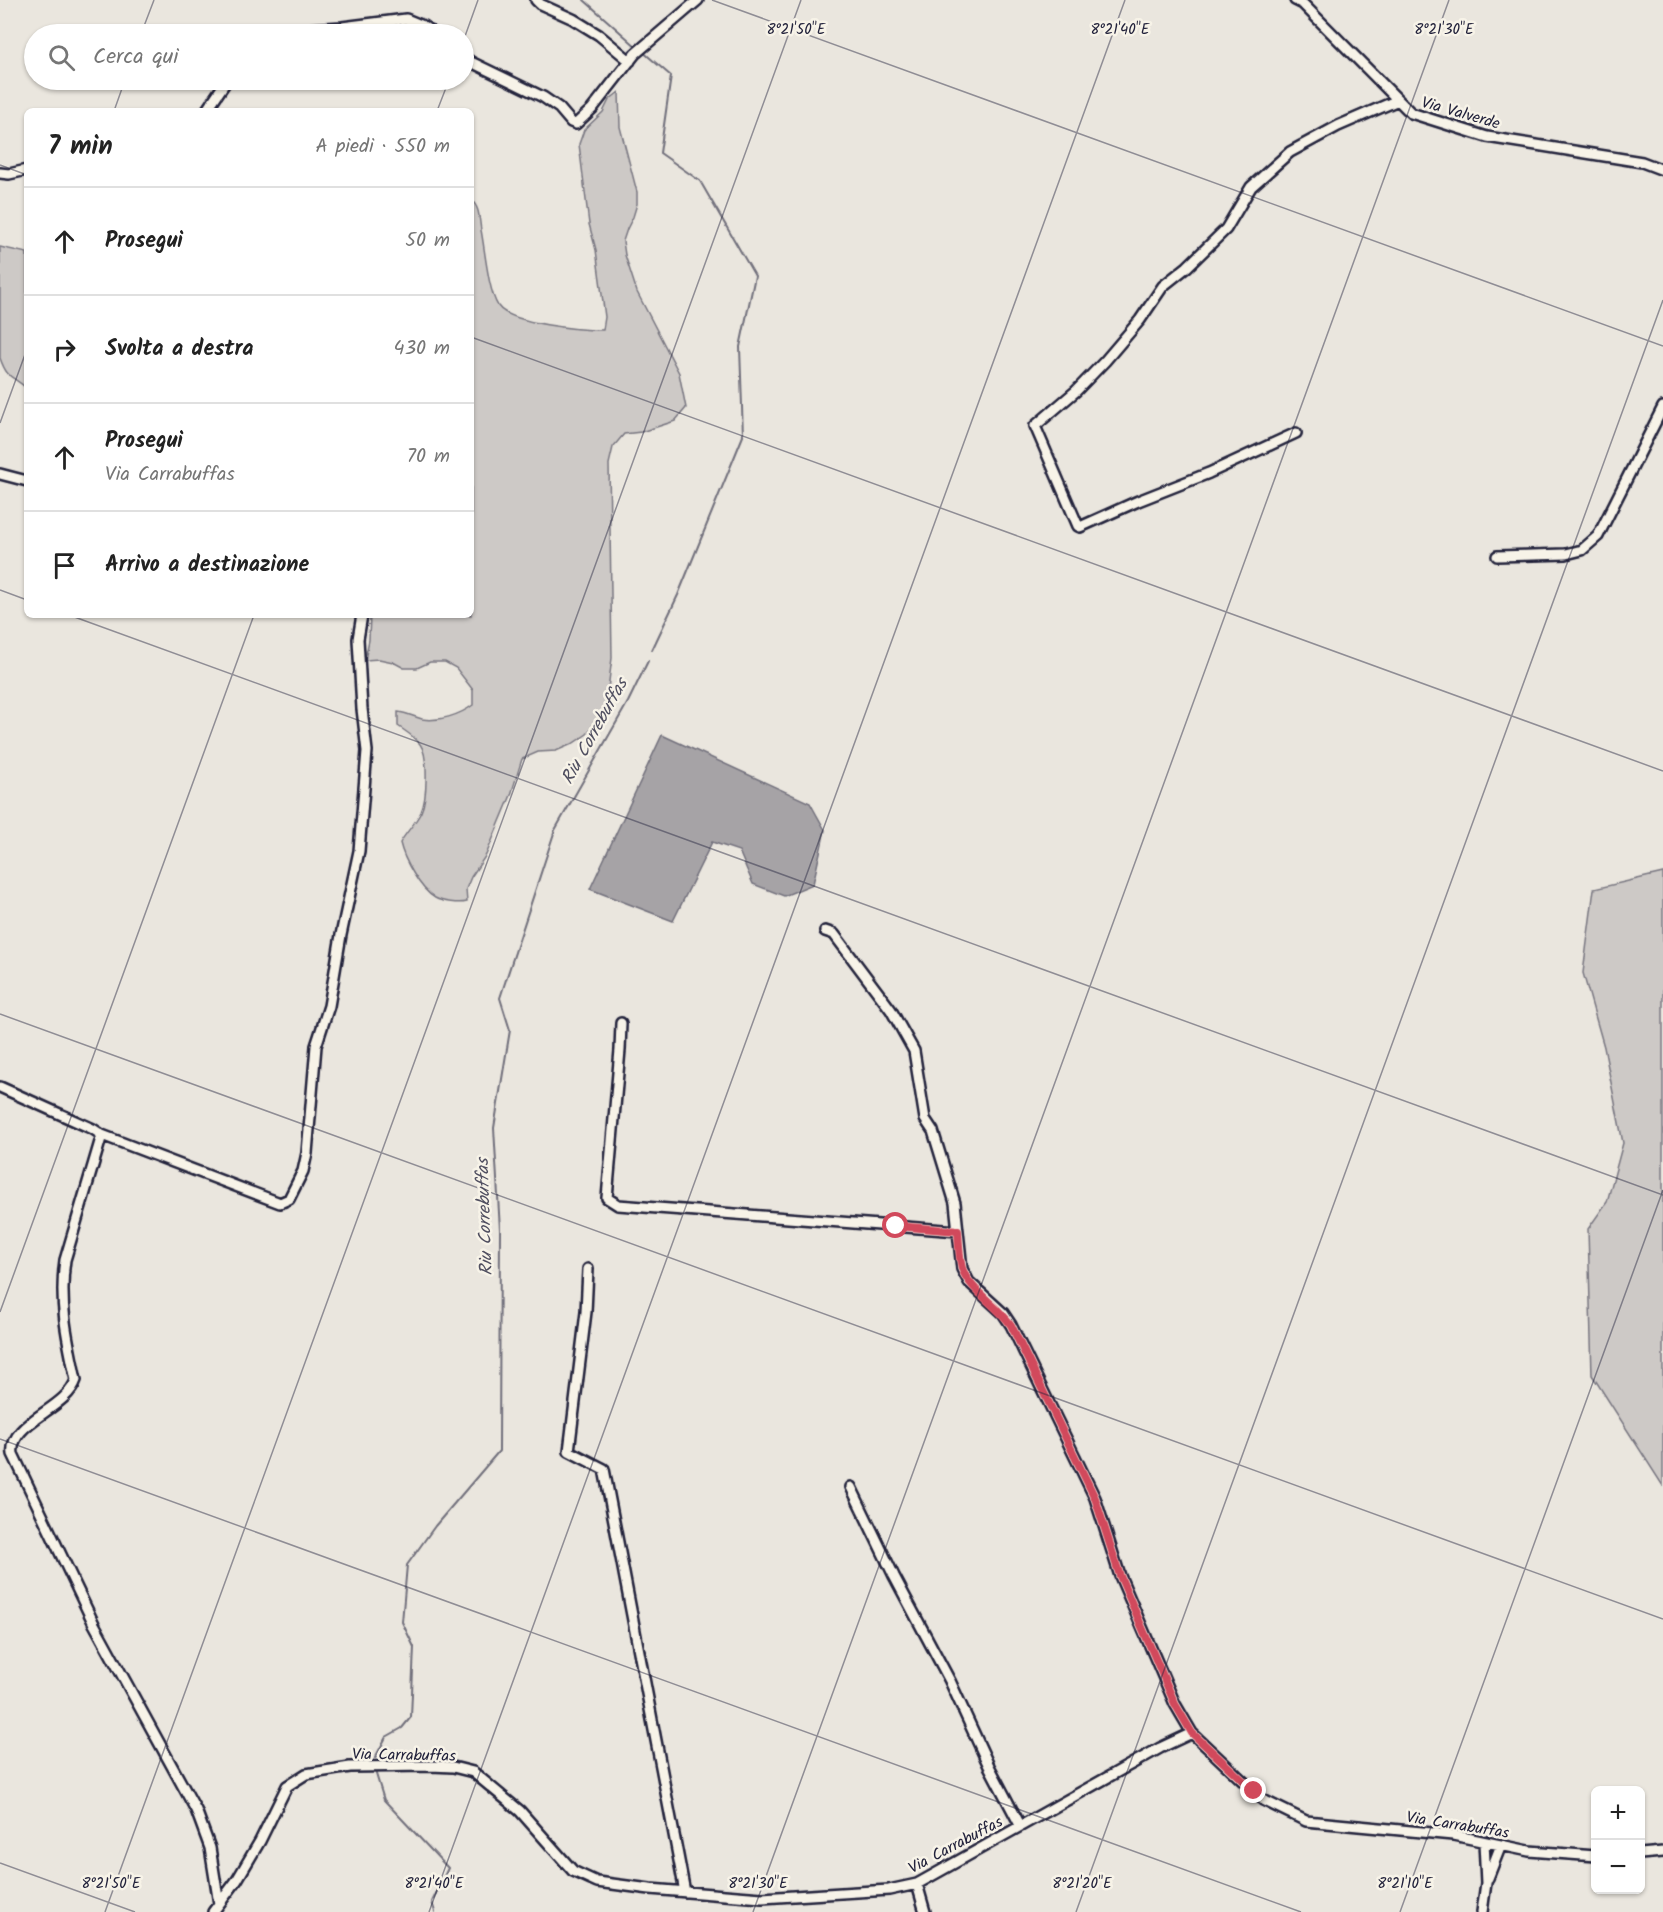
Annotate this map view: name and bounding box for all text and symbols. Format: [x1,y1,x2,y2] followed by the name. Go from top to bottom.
[766,18,827,42] text: 8°21'50"E
[1090,18,1151,42] text: 8°21'40"E
[1414,18,1475,42] text: 8°21'30"E
[24,24,474,90] search box
[93,40,179,75] text: Cerca qui
[45,41,78,74] icon: search
[1418,90,1503,137] street label: Via Valverde
[48,126,113,168] text: 7 min
[316,131,450,163] text: A piedi · 550 m
[105,224,183,259] text: Prosegui
[48,225,81,258] icon: ahead
[405,225,450,257] text: 50 m
[105,332,254,367] text: Svolta a destra
[48,333,81,366] icon: right
[394,333,450,365] text: 430 m
[105,424,183,459] text: Prosegui
[48,441,81,474] icon: ahead
[407,441,450,473] text: 70 m
[105,459,235,491] text: Via Carrabuffas
[105,548,309,583] text: Arrivo a destinazione
[48,549,81,582] icon: arrive
[554,671,638,790] water label: Riu Correbuffas
[469,1155,502,1276] water label: Riu Correbuffas
[882,1212,908,1238] route start
[352,1742,456,1769] street label: Via Carrabuffas
[1240,1777,1266,1803] route end
[1591,1786,1645,1894] map controls
[1591,1786,1645,1840] button: +
[1405,1805,1511,1846] street label: Via Carrabuffas
[904,1810,1008,1881] street label: Via Carrabuffas
[1591,1840,1645,1894] button: −
[81,1872,142,1896] text: 8°21'50"E
[404,1872,465,1896] text: 8°21'40"E
[728,1872,789,1896] text: 8°21'30"E
[1052,1872,1113,1896] text: 8°21'20"E
[1377,1872,1434,1896] text: 8°21'10"E

